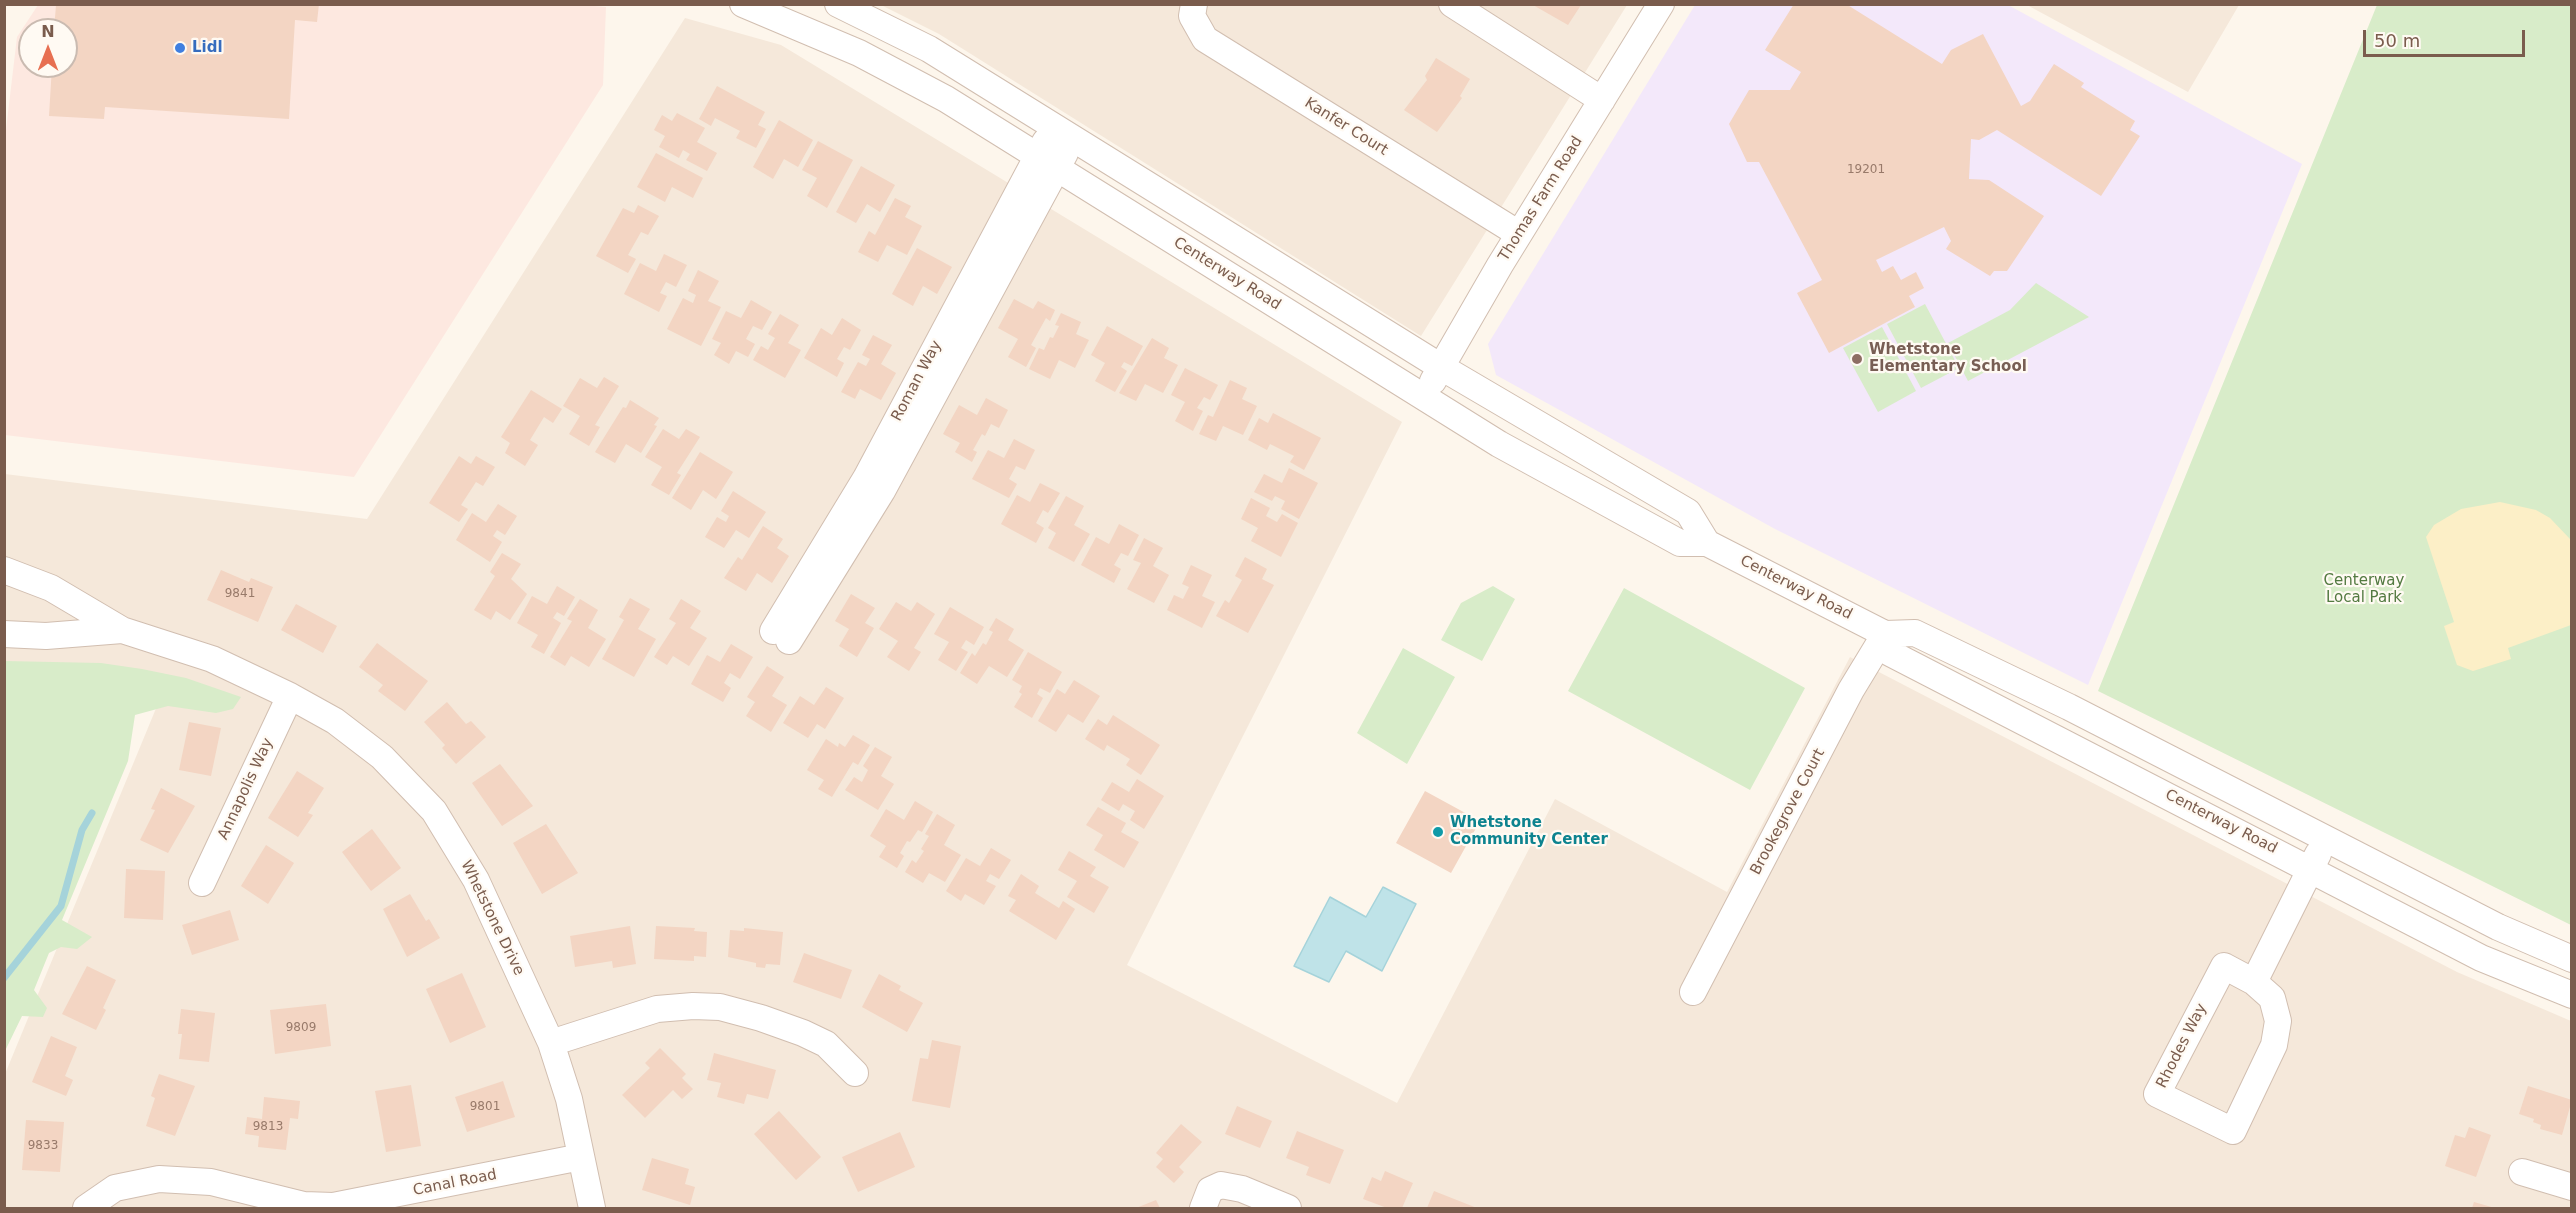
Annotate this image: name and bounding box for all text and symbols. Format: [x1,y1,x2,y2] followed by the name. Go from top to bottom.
[18,18,78,78] north arrow
[2366,18,2528,56] scale bar
[41,22,55,41] text: N
[2374,30,2420,51] text: 50 m
[192,39,223,57] place label: Lidl
[173,41,187,55] marker: Lidl
[1301,94,1391,160] street label: Kanfer Court
[1495,133,1587,265] street label: Thomas Farm Road
[1847,163,1885,177] house number: 19201
[1170,234,1284,314] street label: Centerway Road
[888,338,946,424] street label: Roman Way
[1869,341,2027,376] place label: Whetstone Elementary School
[1850,352,1864,366] marker: Whetstone Elementary School
[1737,552,1855,624] street label: Centerway Road
[2324,572,2404,607] park label: Centerway Local Park
[225,587,255,601] house number: 9841
[215,735,277,843] street label: Annapolis Way
[1747,746,1829,878] street label: Brookegrove Court
[2162,786,2280,858] street label: Centerway Road
[1450,814,1608,849] place label: Whetstone Community Center
[1431,825,1445,839] marker: Whetstone Community Center
[456,858,528,978] street label: Whetstone Drive
[2153,1001,2211,1091] street label: Rhodes Way
[286,1021,316,1035] house number: 9809
[470,1100,500,1114] house number: 9801
[253,1120,283,1134] house number: 9813
[28,1139,58,1153] house number: 9833
[412,1166,498,1200] street label: Canal Road

